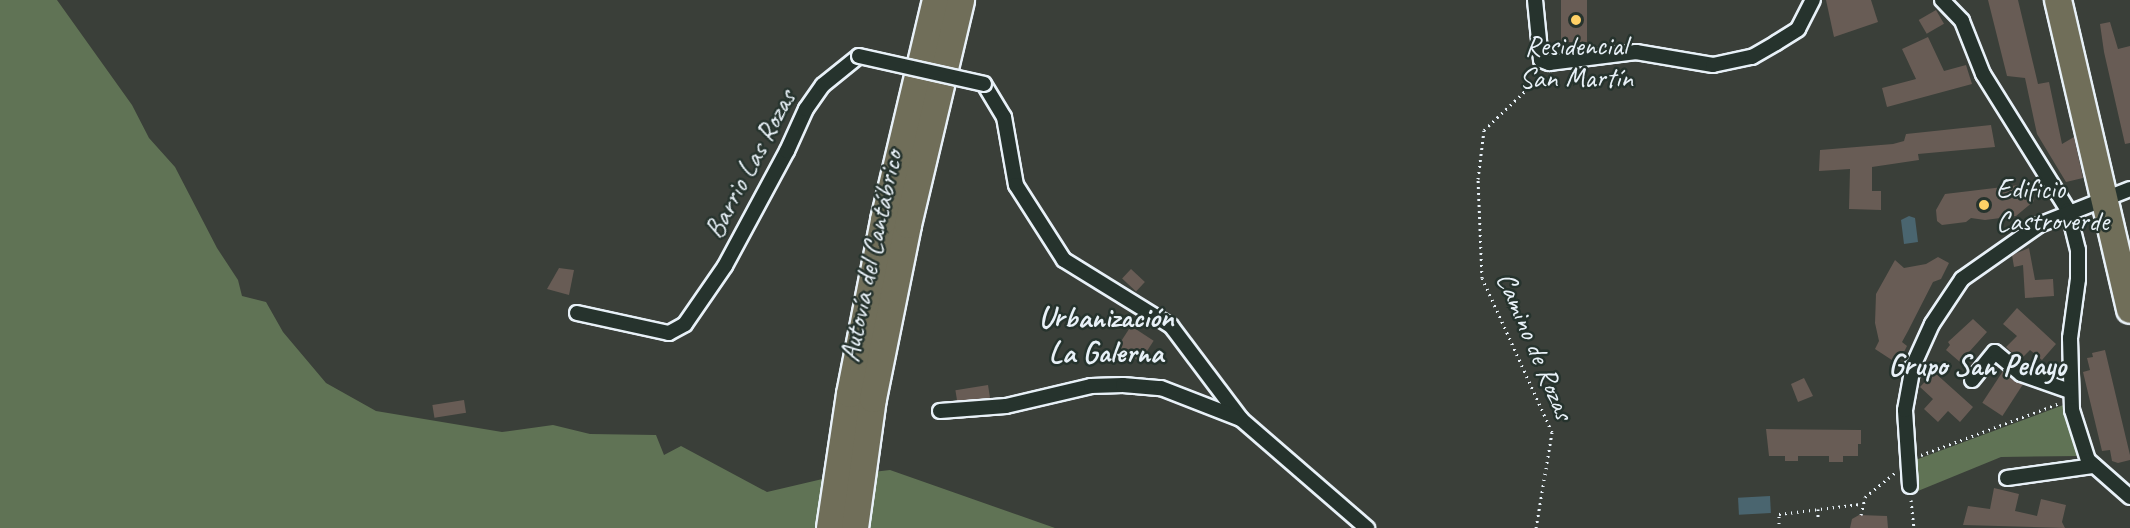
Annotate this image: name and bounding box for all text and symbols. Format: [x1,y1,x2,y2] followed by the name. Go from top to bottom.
[1569,13,1583,27] marker: Residencial San Martín
[1519,29,1633,95] place label: Residencial San Martín
[697,84,803,244] street label: Barrio Las Rozas
[832,147,910,365] street label: Autovía del Cantábrico
[1996,172,2109,238] place label: Edificio Castroverde
[1977,198,1991,212] marker: Edificio Castroverde
[1489,267,1581,425] street label: Camino de Rozas
[1039,299,1173,370] district label: Urbanización La Galerna
[1888,347,2066,383] district label: Grupo San Pelayo

